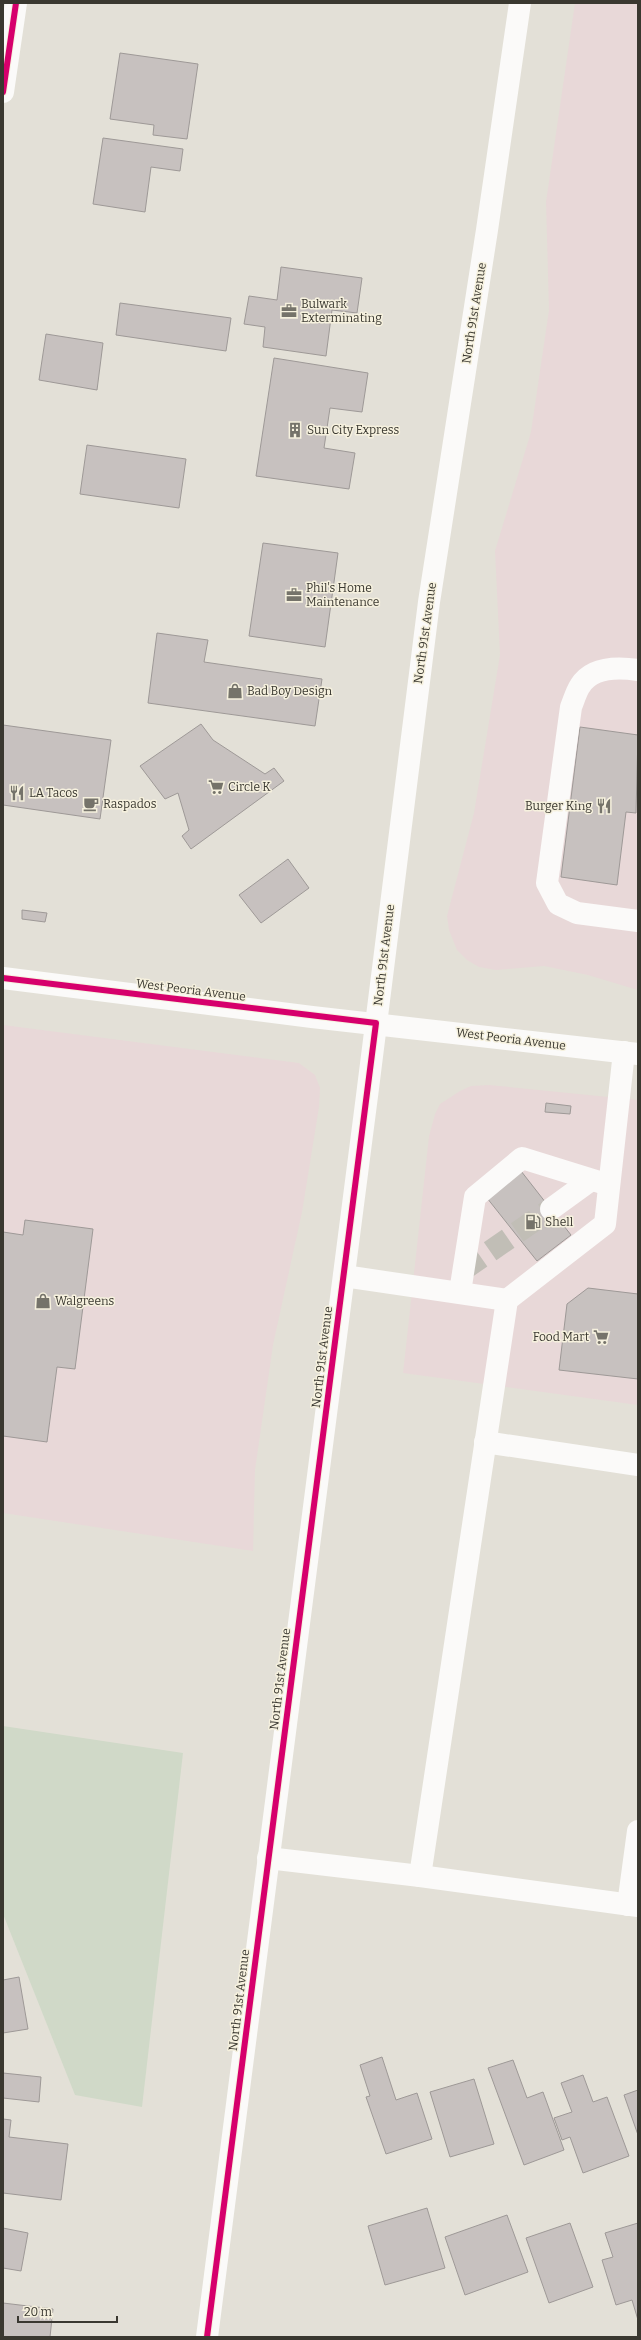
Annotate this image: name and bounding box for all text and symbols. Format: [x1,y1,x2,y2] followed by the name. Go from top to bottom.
[459,261,489,365] street label: North 91st Avenue
[301,297,382,325] place label: Bulwark Exterminating
[280,302,298,320] office icon: Bulwark Exterminating
[286,421,304,439] building icon: Sun City Express
[307,423,399,437] place label: Sun City Express
[306,581,379,609] place label: Phil's Home Maintenance
[411,581,439,685] street label: North 91st Avenue
[285,586,303,604] office icon: Phil's Home Maintenance
[226,682,244,700] shop icon: Bad Boy Design
[247,684,333,698] place label: Bad Boy Design
[207,778,225,796] supermarket icon: Circle K
[228,780,271,794] place label: Circle K
[8,784,26,802] restaurant icon: LA Tacos
[29,786,78,800] place label: LA Tacos
[82,795,100,813] cafe icon: Raspados
[103,797,157,811] place label: Raspados
[595,797,613,815] restaurant icon: Burger King
[525,799,592,813] place label: Burger King
[371,903,397,1007] street label: North 91st Avenue
[135,976,247,1004] street label: West Peoria Avenue
[455,1025,567,1053] street label: West Peoria Avenue
[524,1213,542,1231] fuel station icon: Shell
[545,1215,574,1229] place label: Shell
[34,1292,52,1310] shop icon: Walgreens
[55,1294,115,1308] place label: Walgreens
[309,1305,335,1409] street label: North 91st Avenue
[592,1328,610,1346] supermarket icon: Food Mart
[533,1330,590,1344] place label: Food Mart
[267,1627,293,1731] street label: North 91st Avenue
[226,1948,252,2052] street label: North 91st Avenue
[18,2298,117,2324] scale bar
[24,2305,53,2319] text: 20 m

